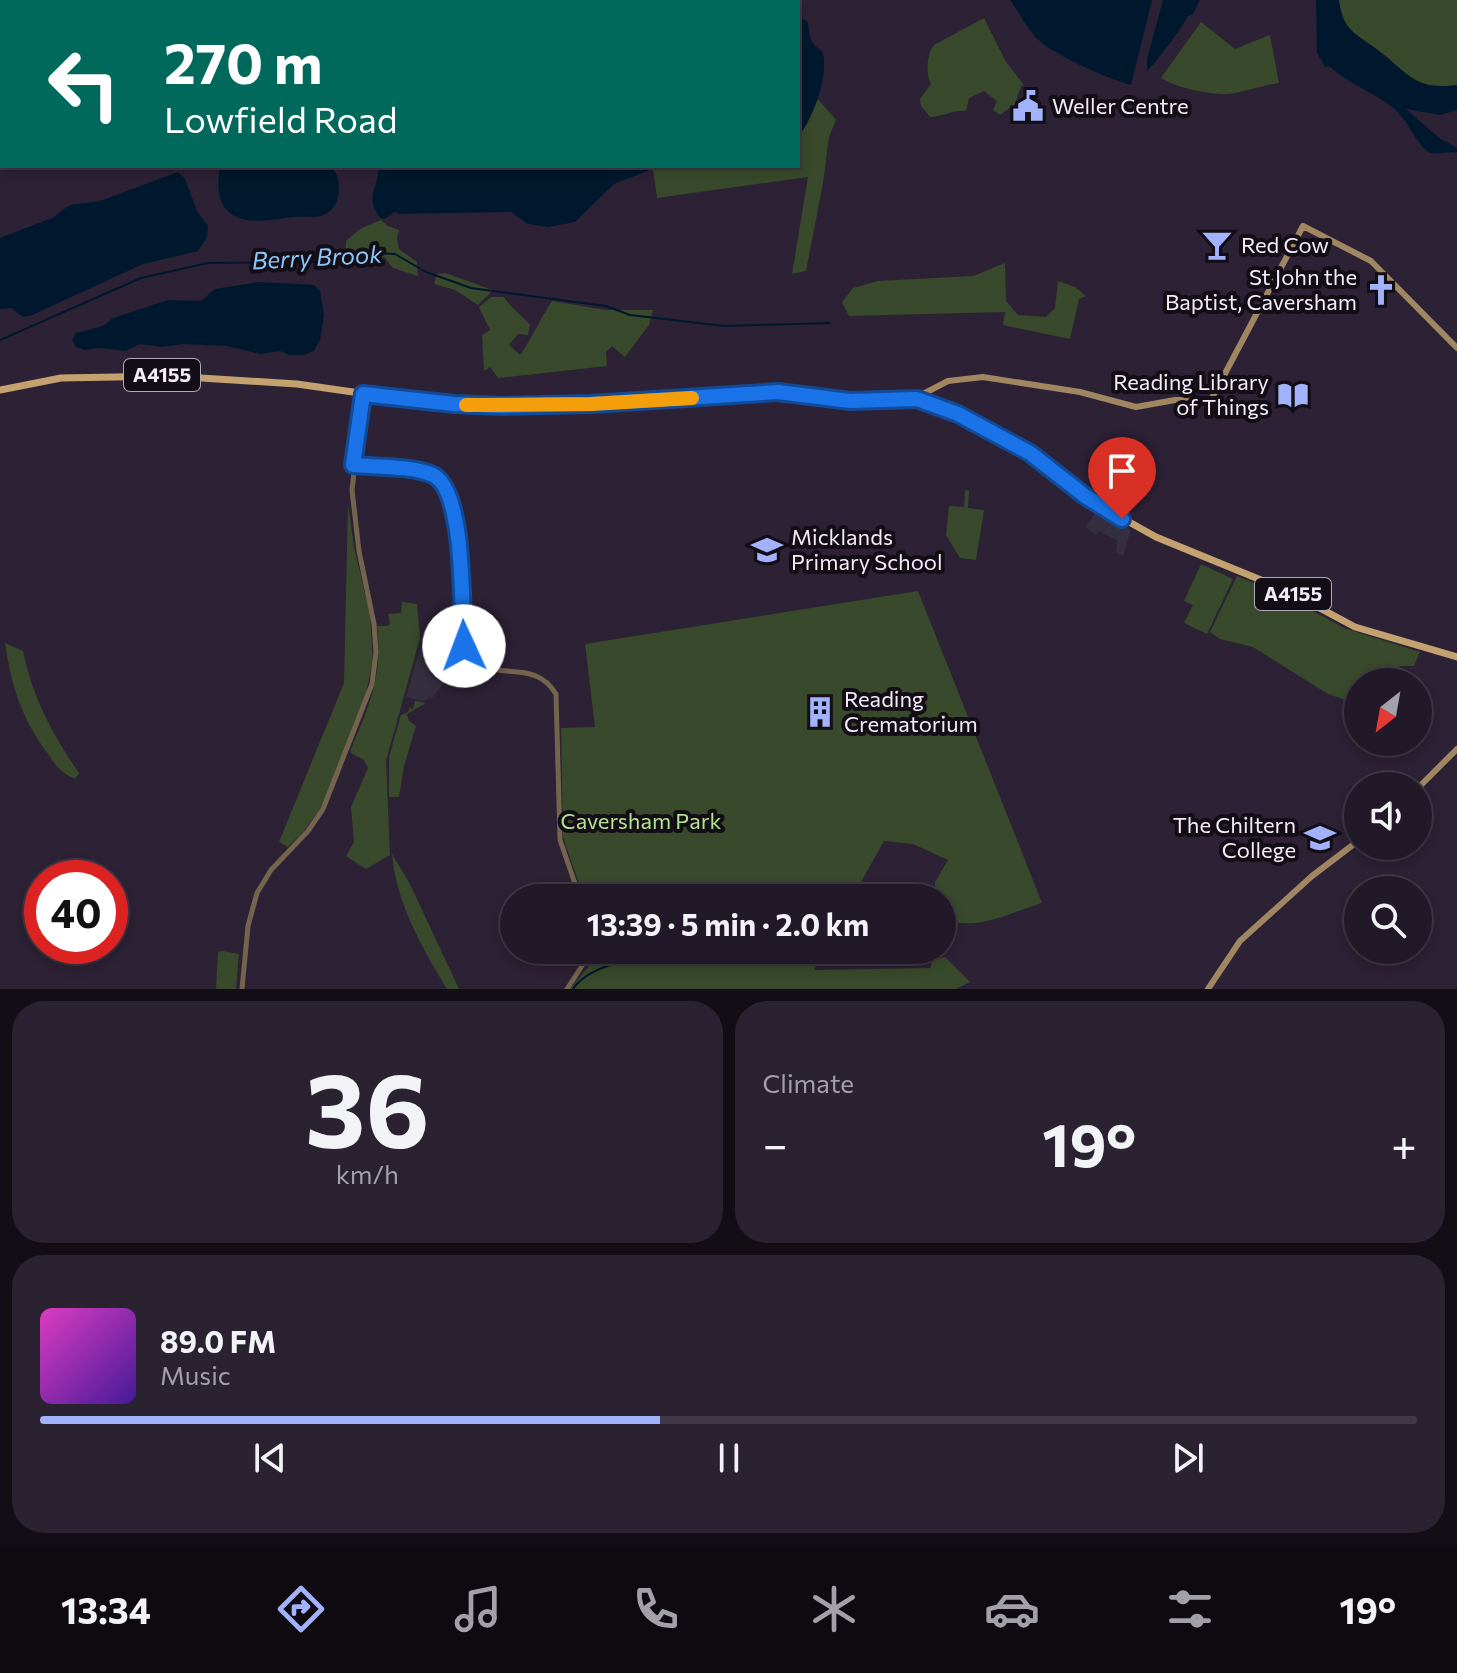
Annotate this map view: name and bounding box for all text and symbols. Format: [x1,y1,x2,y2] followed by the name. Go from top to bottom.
[164,27,323,96] text: 270 m
[32,32,136,136] icon: left
[1011,89,1045,123] public building icon: Weller Centre
[1052,92,1189,119] place label: Weller Centre
[164,96,398,140] text: Lowfield Road
[1200,228,1234,262] bar icon: Red Cow
[1241,231,1329,258] place label: Red Cow
[251,239,384,274] water label: Berry Brook
[1165,263,1357,315] place label: St John the Baptist, Caversham
[1364,273,1398,307] church icon: St John the Baptist, Caversham
[124,359,200,391] road number: A4155
[1113,368,1269,420] place label: Reading Library of Things
[1276,378,1310,412] library icon: Reading Library of Things
[1088,437,1156,519] pin
[1100,449,1144,493] icon: arrive
[791,523,943,575] place label: Micklands Primary School
[750,533,784,567] school or university icon: Micklands Primary School
[1255,578,1331,610] road number: A4155
[422,604,506,688] position arrow
[1344,668,1432,756] north arrow
[1344,668,1432,964] map controls
[844,685,978,737] place label: Reading Crematorium
[803,695,837,729] building icon: Reading Crematorium
[1344,772,1432,860] button: sound
[561,807,721,834] park label: Caversham Park
[1173,811,1296,863] place label: The Chiltern College
[1303,821,1337,855] school or university icon: The Chiltern College
[24,860,128,964] speed limit sign: 40
[1344,876,1432,964] button: search
[587,905,869,942] text: 13:39 · 5 min · 2.0 km
[305,1042,430,1169] text: 36
[763,1067,854,1098] text: Climate
[1042,1106,1136,1179] text: 19°
[763,1116,788,1170] text: −
[1391,1116,1417,1170] text: +
[336,1158,399,1189] text: km/h
[160,1322,276,1359] text: 89.0 FM
[160,1359,231,1390] text: Music
[248,1436,292,1480] icon: previous
[707,1436,751,1480] icon: pause
[1166,1436,1210,1480] icon: next
[273,1581,329,1637] icon: directions
[450,1581,506,1637] icon: music
[628,1581,684,1637] icon: phone
[806,1581,862,1637] icon: climate
[984,1581,1040,1637] icon: car
[1162,1581,1218,1637] icon: filters
[61,1587,151,1631] text: 13:34
[1340,1587,1396,1631] text: 19°

